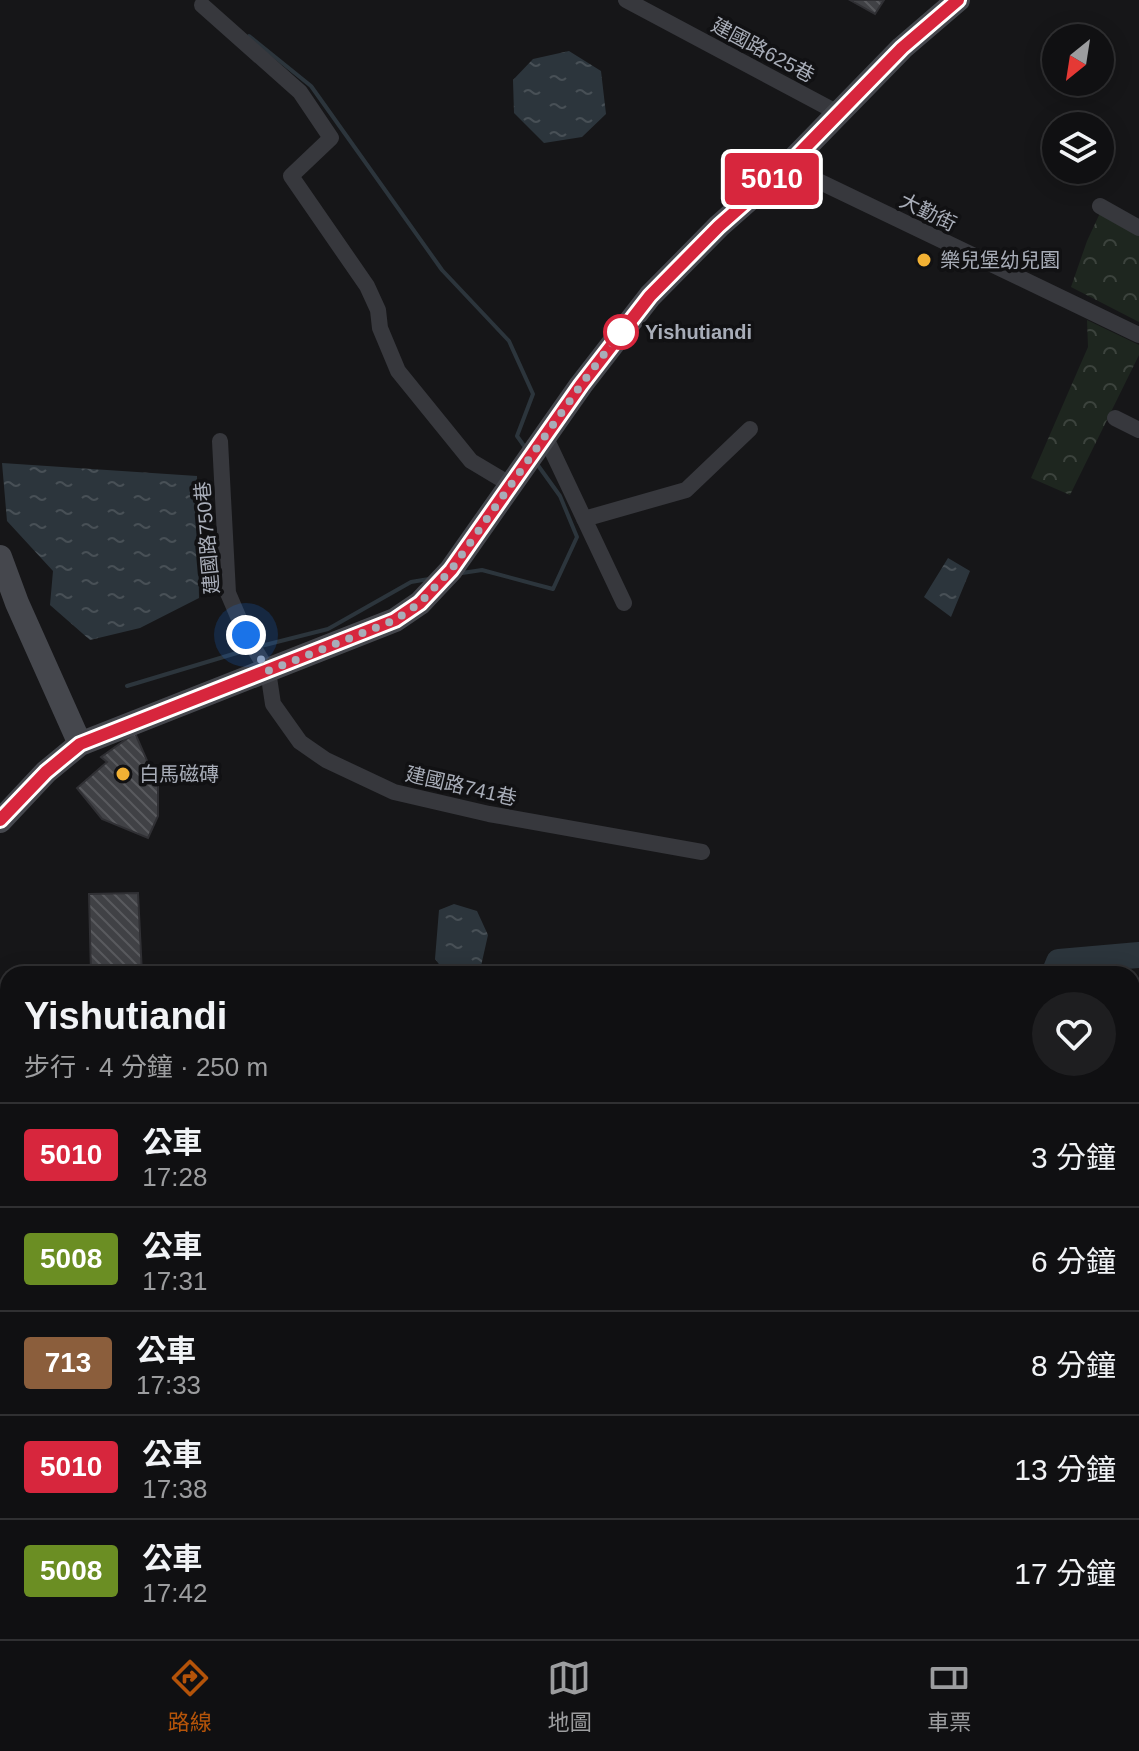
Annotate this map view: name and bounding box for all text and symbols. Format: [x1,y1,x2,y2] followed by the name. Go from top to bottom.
[708,14,818,86] street label: 建國路625巷
[1042,24,1114,96] north arrow
[1042,24,1114,184] map controls
[1042,112,1114,184] button: layers
[716,153,828,205] line badge: 5010
[741,163,803,194] text: 5010
[896,189,960,235] street label: 大勤街
[940,249,1060,271] place label: 樂兒堡幼兒園
[915,251,933,269] marker: 樂兒堡幼兒園
[604,315,638,349] marker: Yishutiandi
[645,321,752,343] place label: Yishutiandi
[191,481,223,595] street label: 建國路750巷
[226,615,266,655] your location
[139,763,219,785] place label: 白馬磁磚
[403,763,519,809] street label: 建國路741巷
[114,765,132,783] marker: 白馬磁磚
[1032,992,1116,1076] button: heart
[24,995,227,1037] text: Yishutiandi
[24,1052,268,1082] text: 步行 · 4 分鐘 · 250 m
[142,1126,202,1159] text: 公車
[40,1139,102,1170] text: 5010
[1031,1141,1116,1174] text: 3 分鐘
[142,1162,207,1192] text: 17:28
[142,1230,202,1263] text: 公車
[40,1243,102,1274] text: 5008
[1031,1245,1116,1278] text: 6 分鐘
[142,1266,207,1296] text: 17:31
[136,1334,196,1367] text: 公車
[45,1347,91,1378] text: 713
[1031,1349,1116,1382] text: 8 分鐘
[136,1370,201,1400] text: 17:33
[142,1438,202,1471] text: 公車
[40,1451,102,1482] text: 5010
[1014,1453,1116,1486] text: 13 分鐘
[142,1474,207,1504] text: 17:38
[142,1542,202,1575] text: 公車
[40,1555,102,1586] text: 5008
[1014,1557,1116,1590] text: 17 分鐘
[142,1578,207,1608] text: 17:42
[168,1656,212,1736] tab: 路線
[547,1656,591,1736] tab: 地圖
[927,1656,971,1736] tab: 車票

